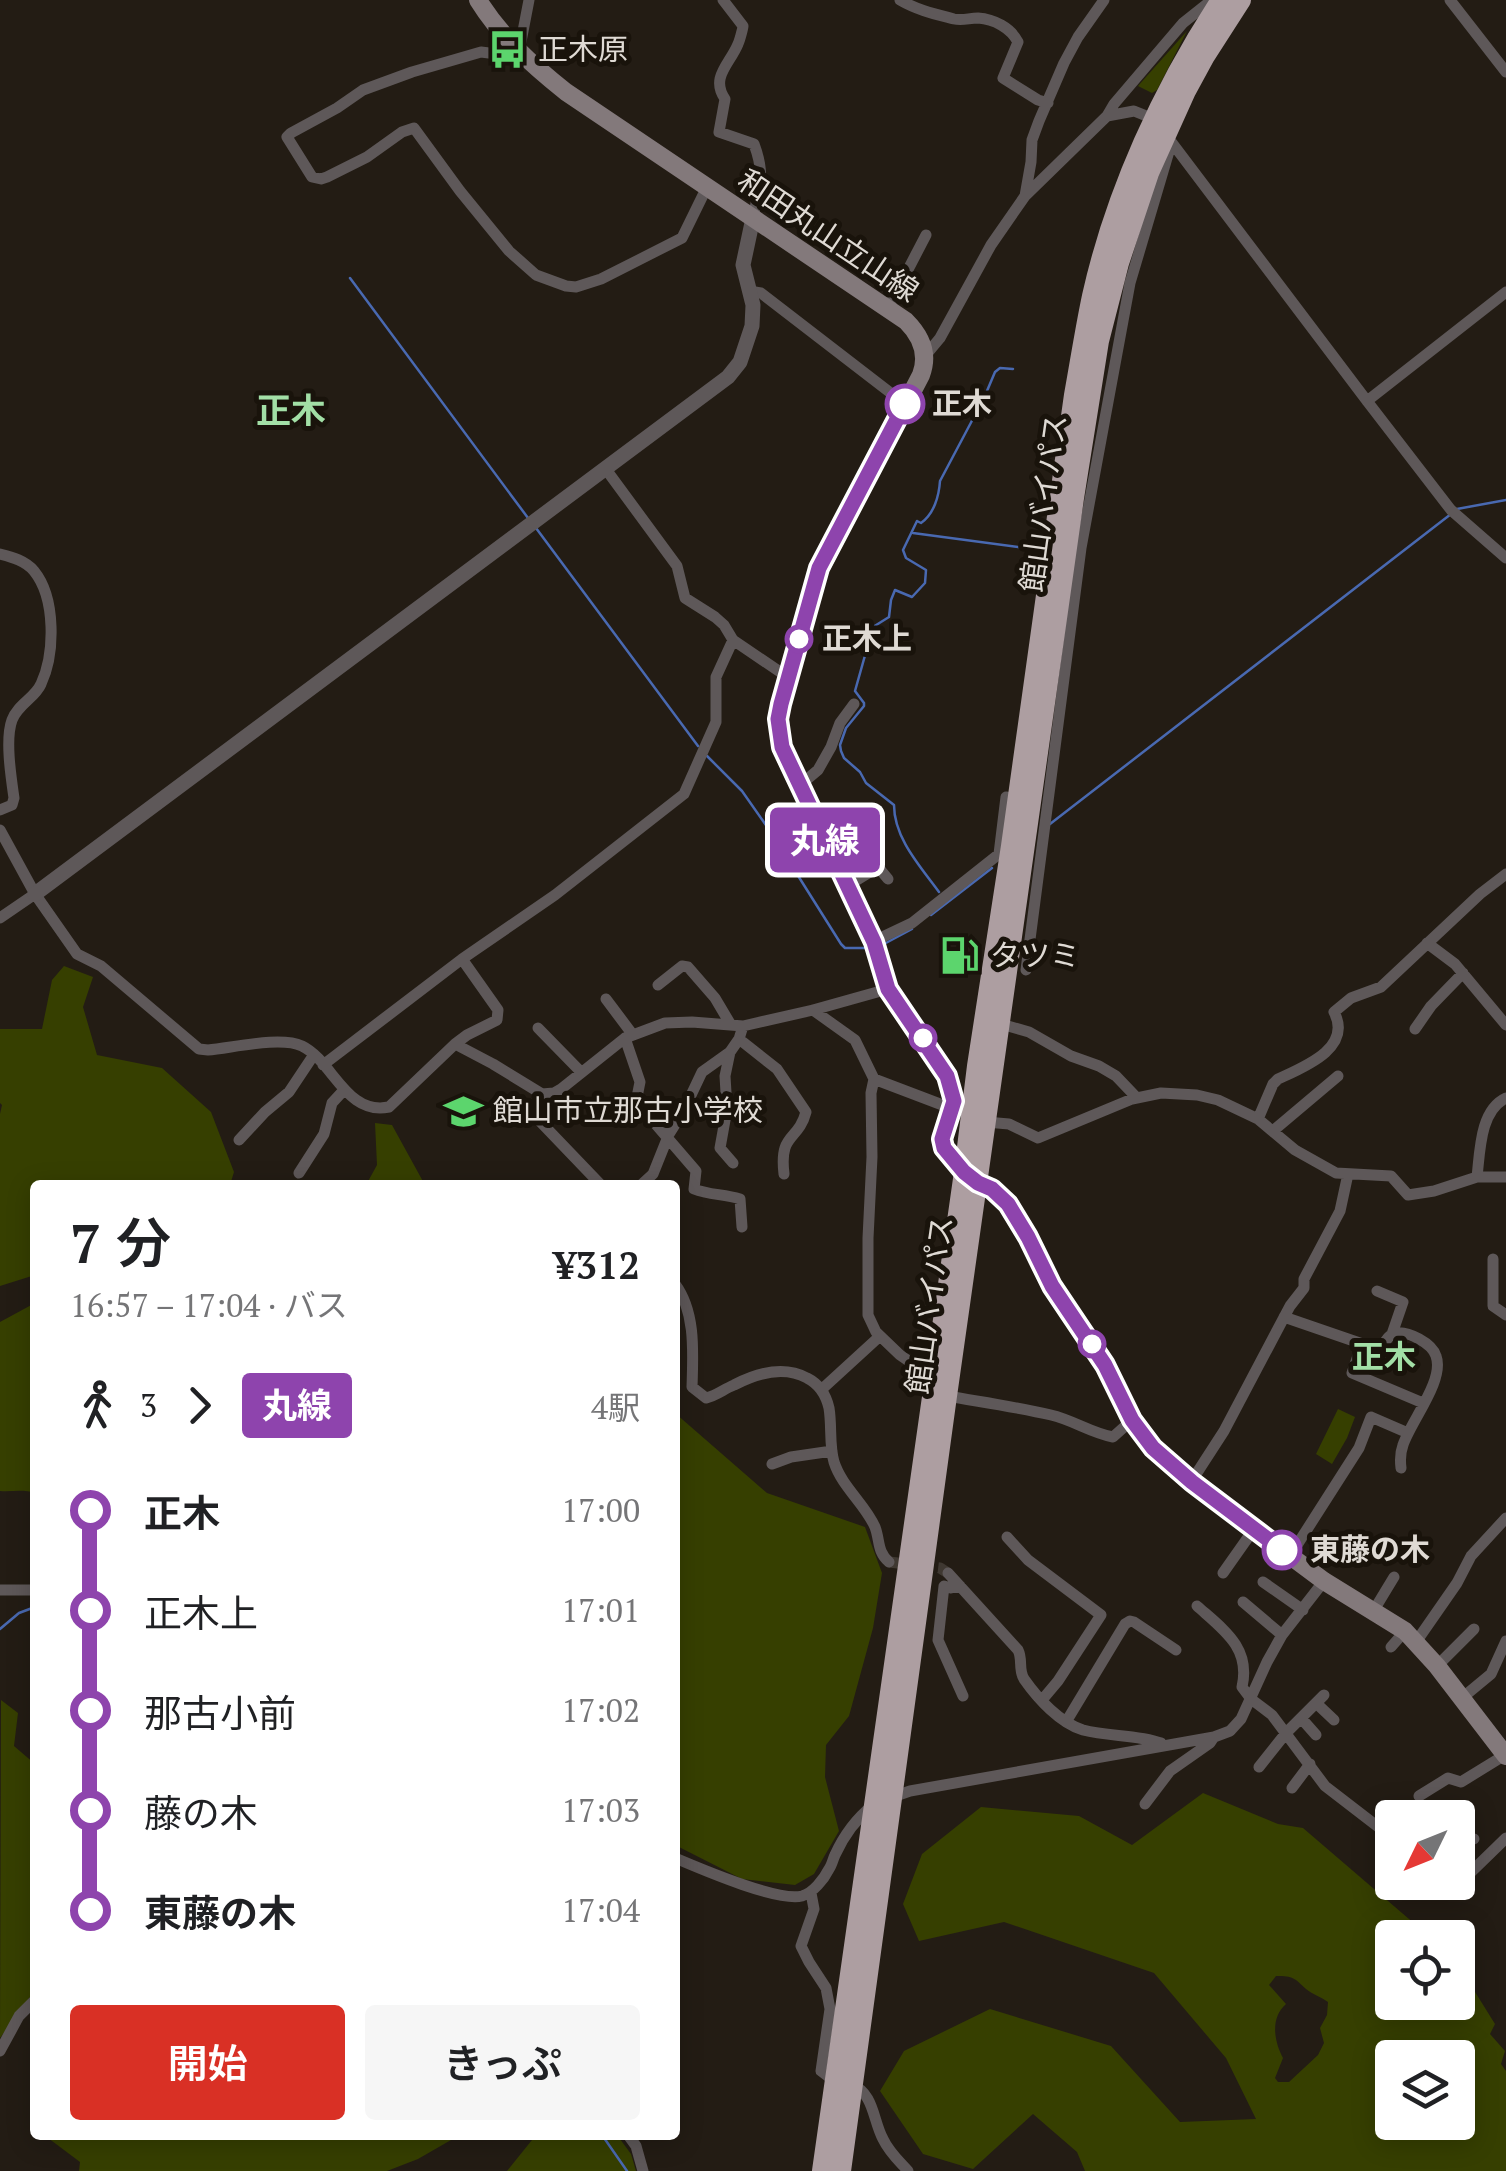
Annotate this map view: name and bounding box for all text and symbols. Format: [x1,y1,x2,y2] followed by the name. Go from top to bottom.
[487,29,529,71] bus stop icon: 正木原
[538,29,628,69] place label: 正木原
[730,160,927,310] street label: 和田丸山立山線
[932,383,992,423] place label: 正木
[886,385,924,423] marker: 正木
[256,387,326,433] district label: 正木
[1011,411,1075,594] street label: 館山バイパス
[822,618,912,658] place label: 正木上
[786,626,812,652] marker: 正木上
[780,808,870,872] line badge: 丸線
[790,817,860,863] text: 丸線
[939,935,981,977] fuel station icon: タツミ
[990,935,1080,975] place label: タツミ
[910,1025,936,1051] unlabelled marker
[442,1090,484,1132] school or university icon: 館山市立那古小学校
[493,1090,763,1130] place label: 館山市立那古小学校
[70,1206,171,1279] text: 7 分
[897,1213,961,1396] street label: 館山バイパス
[554,1240,640,1290] text: ¥312
[70,1284,348,1326] text: 16:57 – 17:04 · バス
[1079,1331,1105,1357] unlabelled marker
[1352,1335,1416,1377] district label: 正木
[70,1378,125,1433] icon: walk
[172,1378,227,1433] icon: forward
[262,1382,332,1428] text: 丸線
[140,1384,157,1426] text: 3
[591,1386,640,1428] text: 4駅
[144,1488,220,1538] text: 正木
[561,1489,640,1531] text: 17:00
[1310,1529,1430,1569] place label: 東藤の木
[1263,1531,1301,1569] marker: 東藤の木
[144,1588,258,1638] text: 正木上
[561,1589,640,1631] text: 17:01
[144,1688,296,1738] text: 那古小前
[561,1689,640,1731] text: 17:02
[144,1788,258,1838] text: 藤の木
[561,1789,640,1831] text: 17:03
[1375,1800,1475,1900] north arrow
[1375,1800,1475,2140] map controls
[144,1888,296,1938] text: 東藤の木
[561,1889,640,1931] text: 17:04
[1375,1920,1475,2020] button: locate
[70,2005,345,2120] button: 開始
[365,2005,640,2120] button: きっぷ
[1375,2040,1475,2140] button: layers

